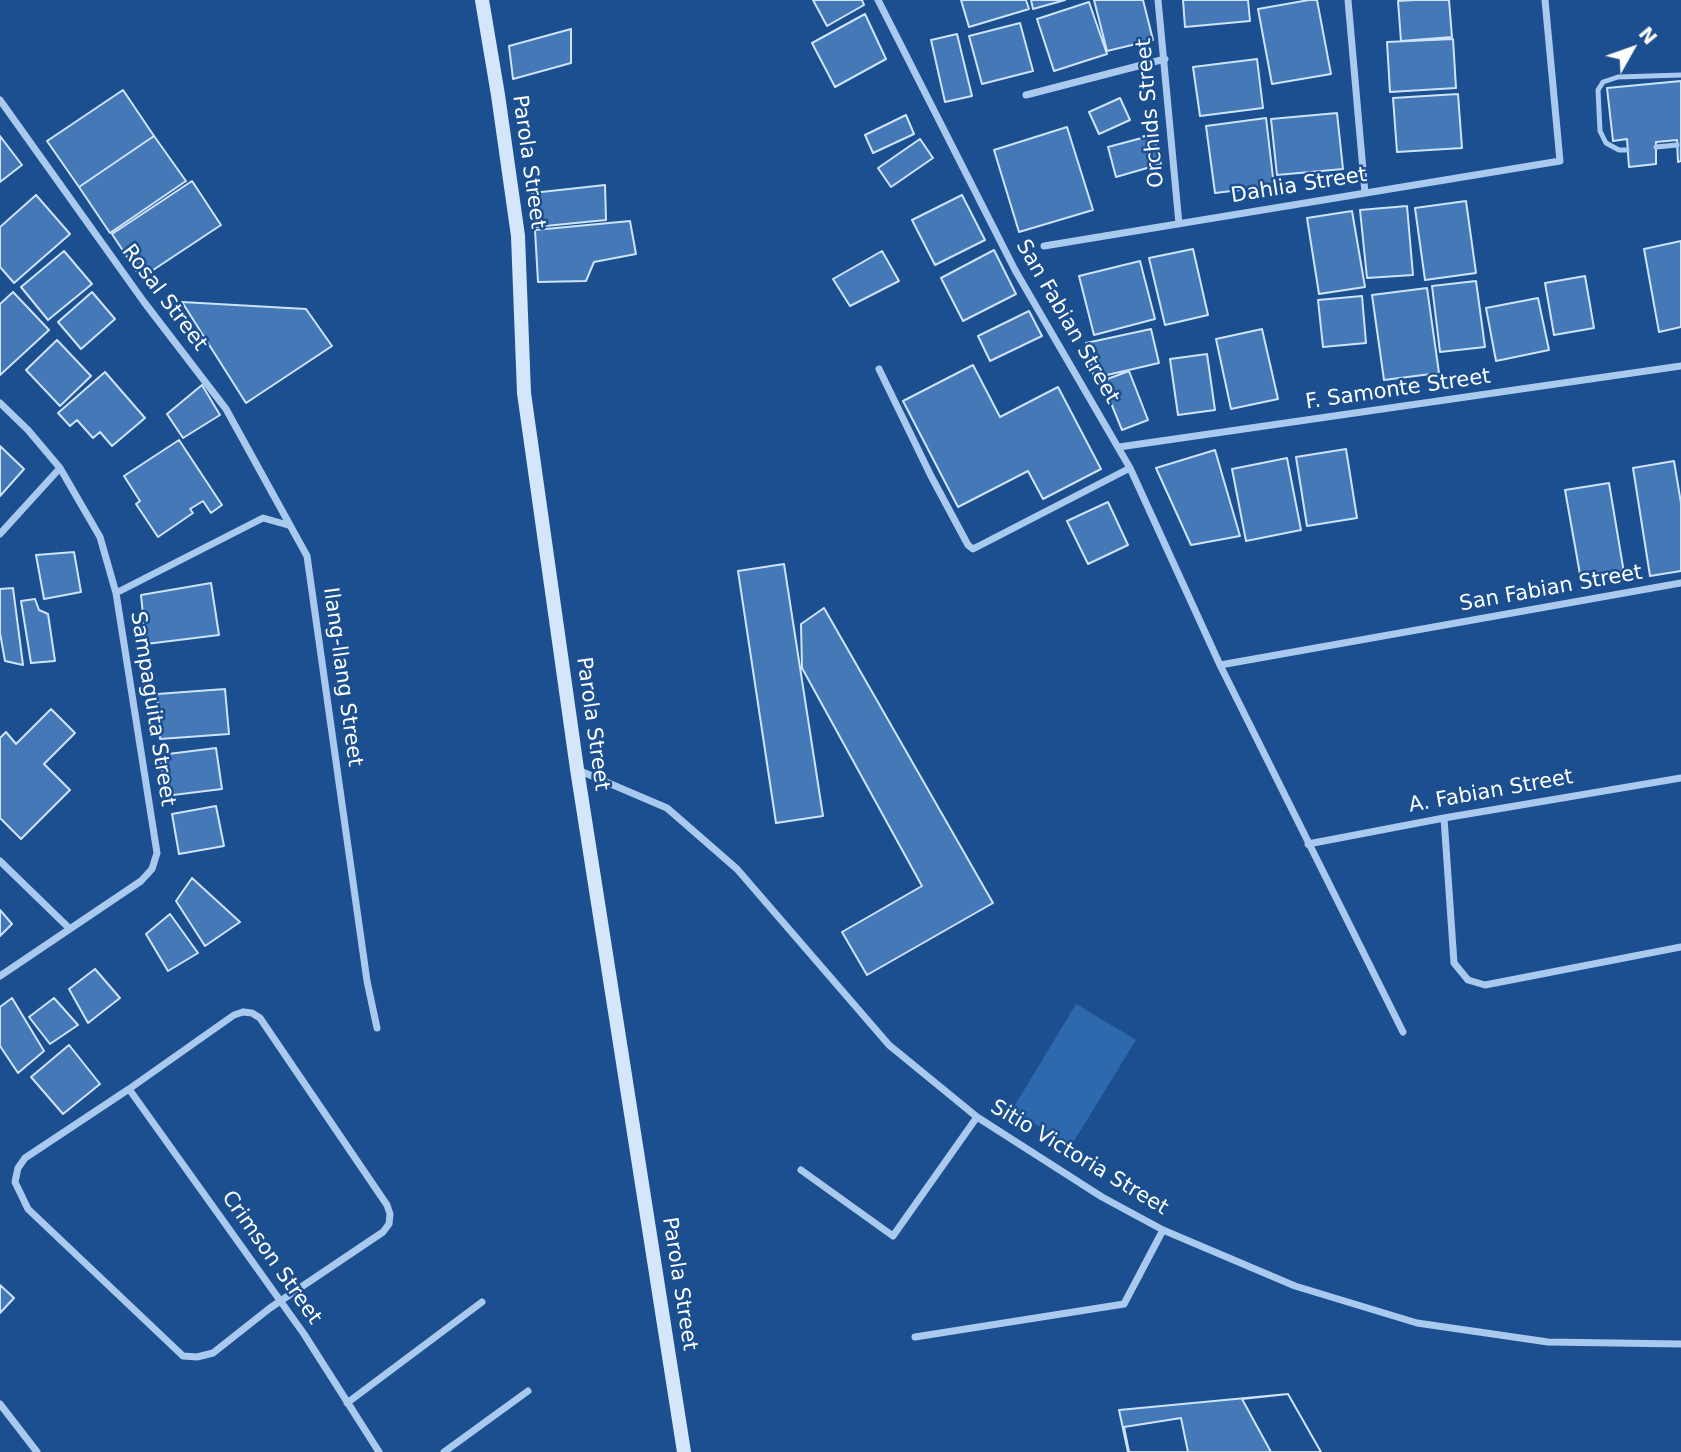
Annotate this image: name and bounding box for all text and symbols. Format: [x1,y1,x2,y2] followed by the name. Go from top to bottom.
[1597,14,1667,84] north arrow
[1635,22,1662,49] text: N
[1132,37,1170,189] street label: Orchids Street
[506,94,550,230] street label: Parola Street
[1229,163,1369,209] street label: Dahlia Street
[1010,236,1124,408] street label: San Fabian Street
[116,240,212,356] street label: Rosal Street
[1304,365,1492,415] street label: F. Samonte Street
[1458,561,1644,617] street label: San Fabian Street
[317,586,367,768] street label: Ilang-llang Street
[124,610,180,808] street label: Sampaguita Street
[570,656,614,792] street label: Parola Street
[1407,765,1575,819] street label: A. Fabian Street
[986,1095,1172,1221] street label: Sitio Victoria Street
[216,1186,326,1330] street label: Crimson Street
[656,1215,702,1353] street label: Parola Street

